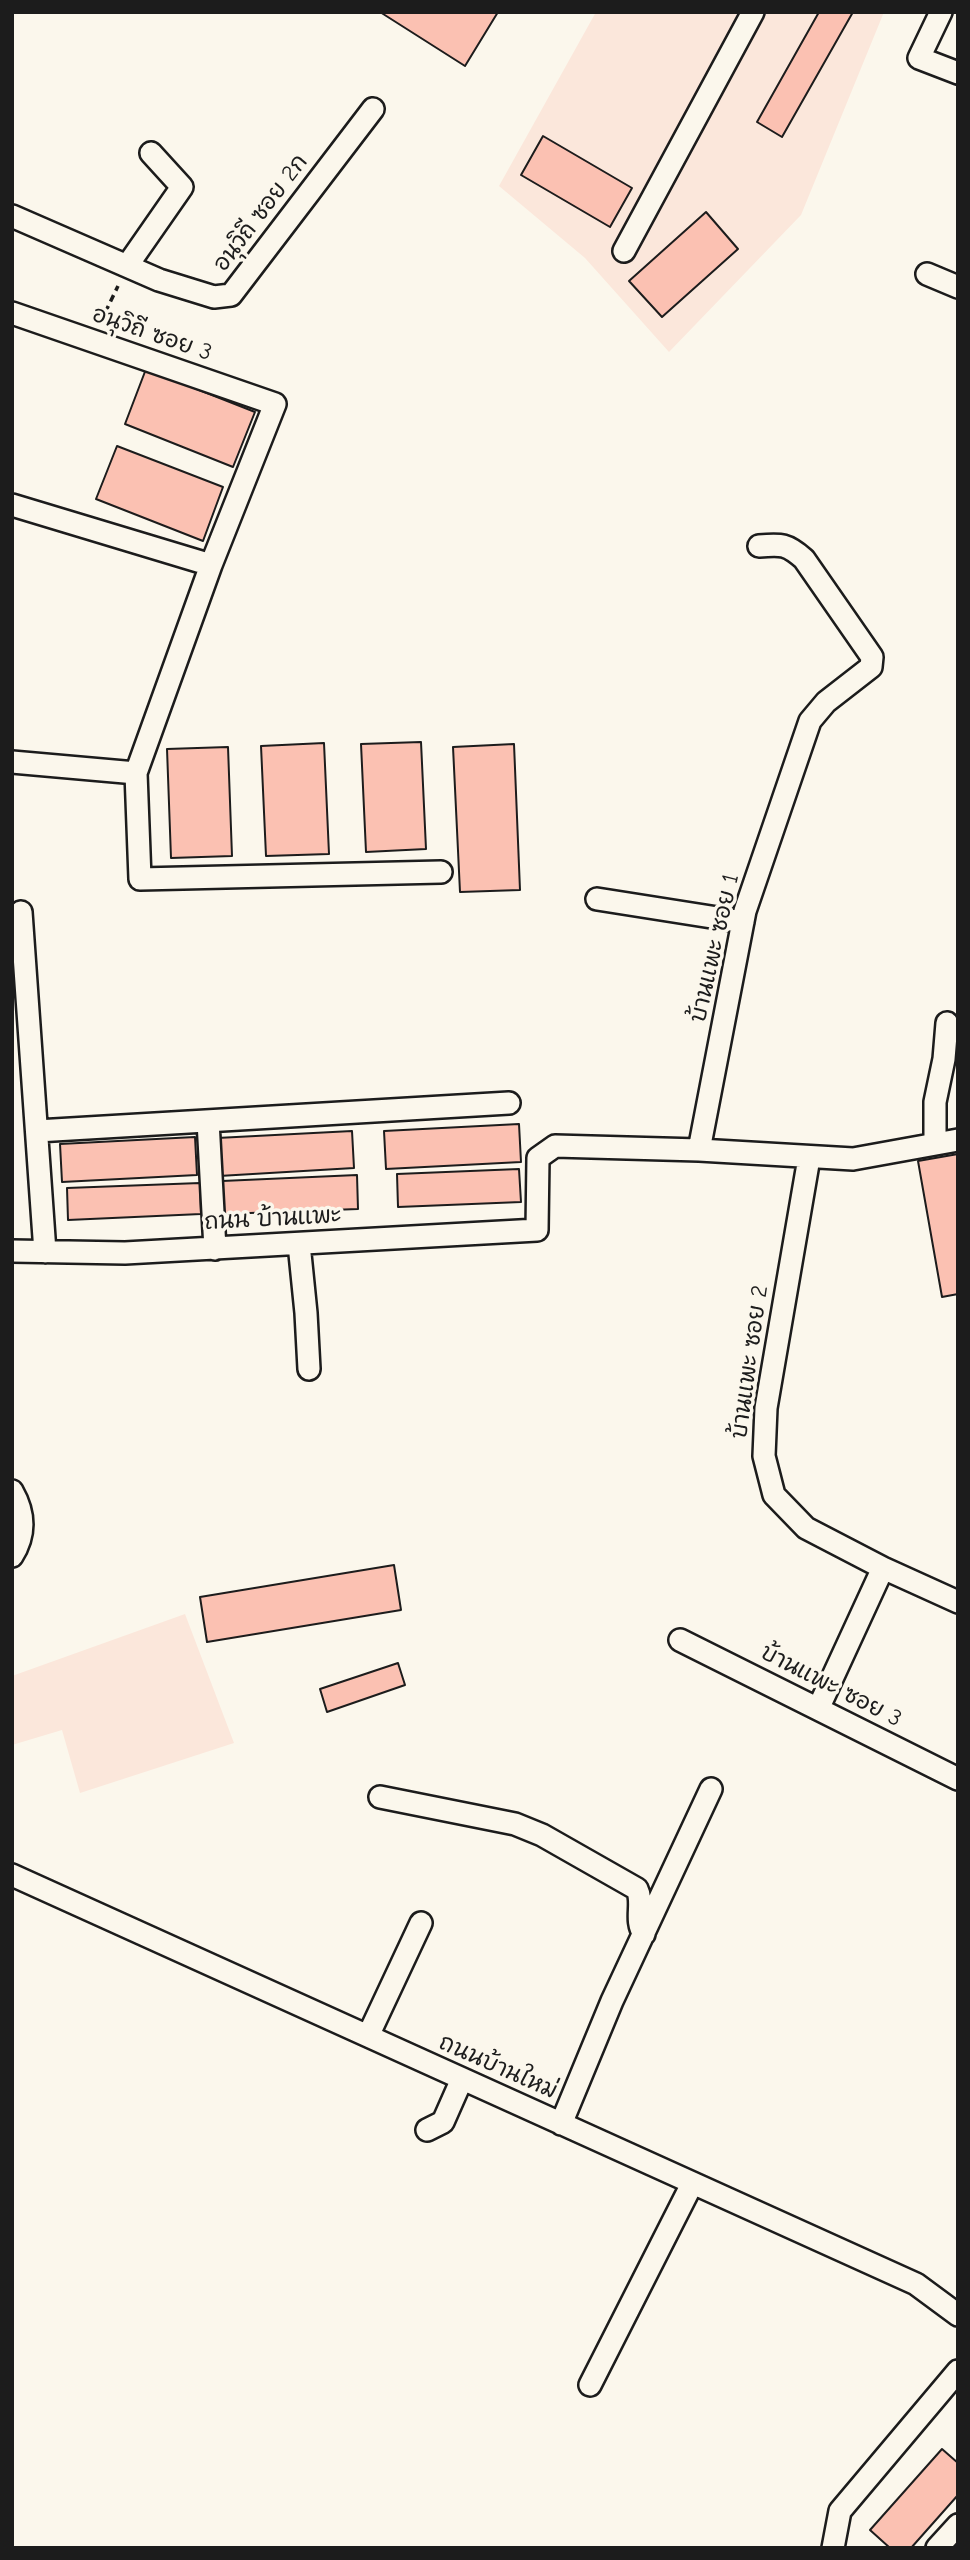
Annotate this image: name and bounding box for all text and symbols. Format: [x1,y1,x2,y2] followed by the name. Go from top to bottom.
[208,149,314,277] street label: อนุวิถี ซอย 2ก
[89,301,215,367] street label: อนุวิถี ซอย 3
[684,871,746,1025] street label: บ้านแพะ ซอย 1
[204,1202,342,1236] street label: ถนน บ้านแพะ
[726,1283,774,1441] street label: บ้านแพะ ซอย 2
[756,1639,906,1733] street label: บ้านแพะ ซอย 3
[435,2029,561,2105] street label: ถนนบ้านใหม่

